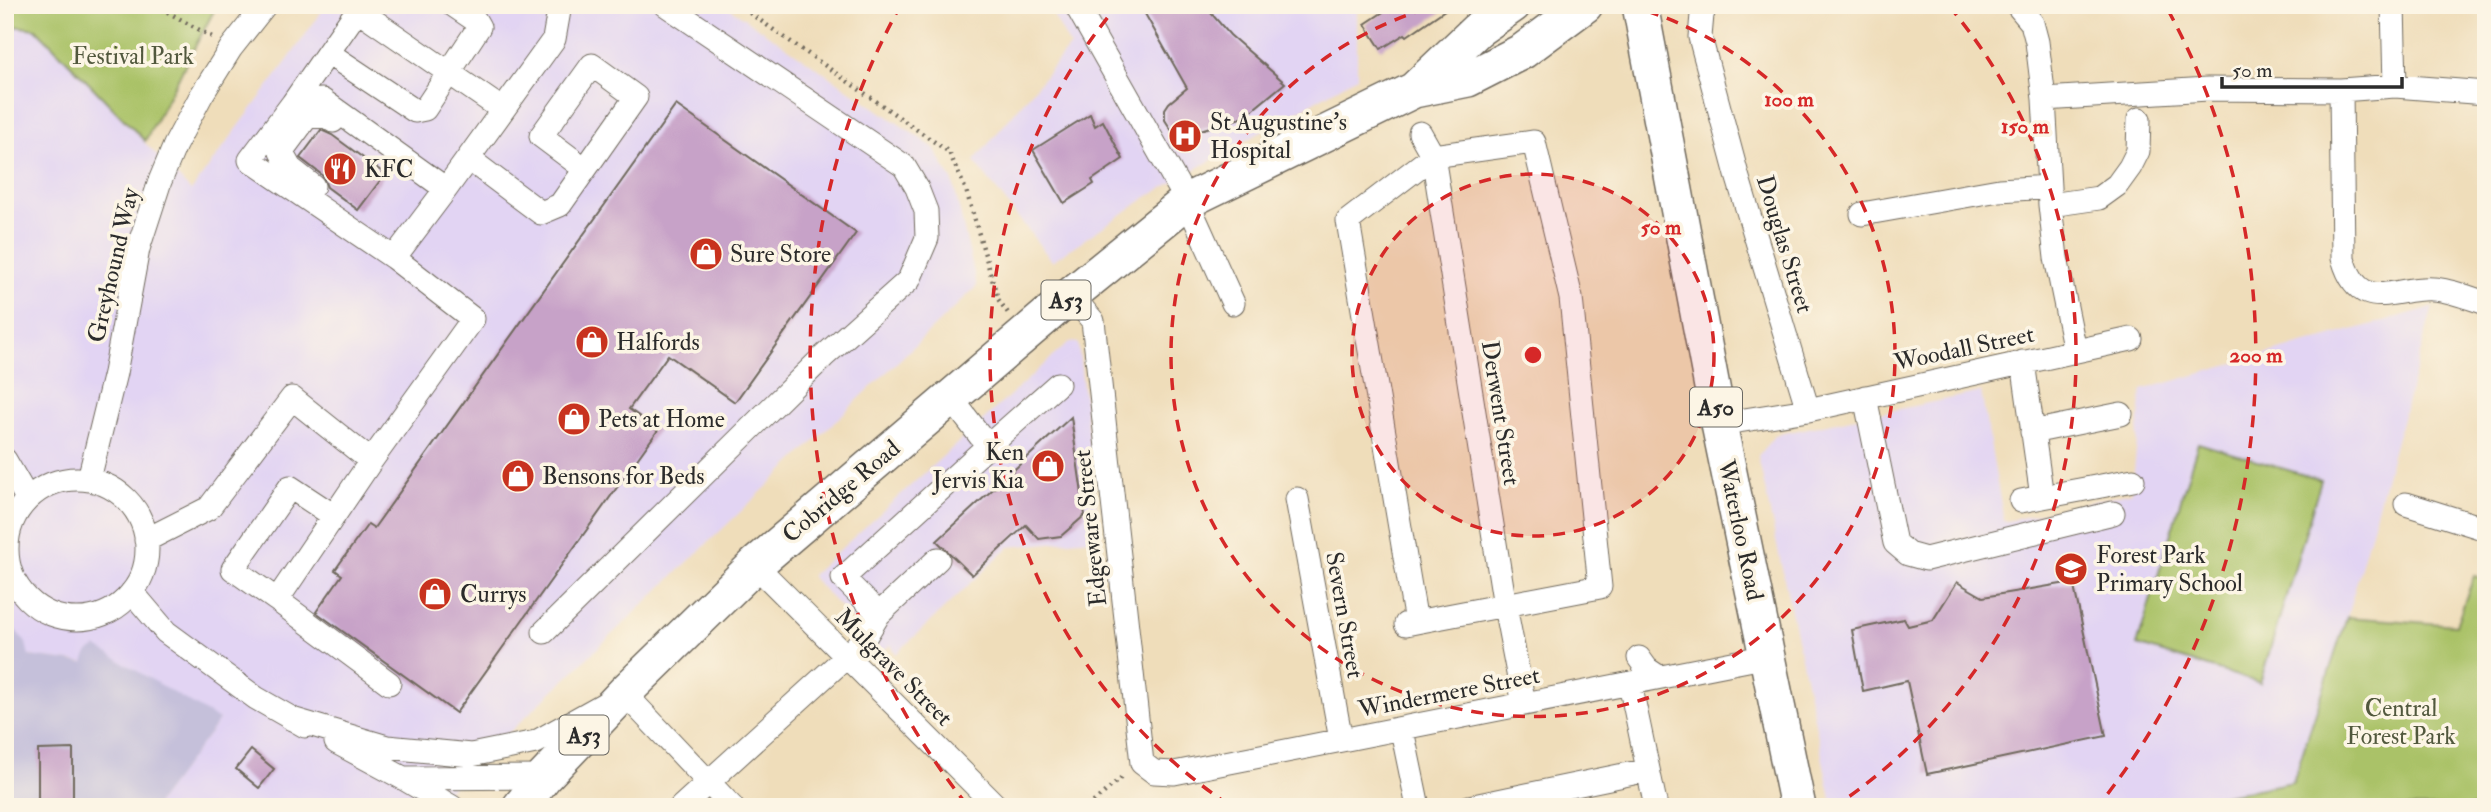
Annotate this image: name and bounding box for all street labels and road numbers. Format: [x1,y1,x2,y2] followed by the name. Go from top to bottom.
[1749,171,1820,317] street label: Douglas Street
[81,184,146,345] street label: Greyhound Way
[1042,280,1090,320] road number: A53
[1890,318,2037,379] street label: Woodall Street
[1474,338,1527,488] street label: Derwent Street
[1690,388,1742,426] road number: A50
[776,433,907,550] street label: Cobridge Road
[1067,448,1114,608] street label: Edgeware Street
[1710,456,1771,604] street label: Waterloo Road
[1318,549,1371,681] street label: Severn Street
[828,602,959,733] street label: Mulgrave Street
[1355,660,1543,725] street label: Windermere Street
[560,716,608,754] road number: A53

